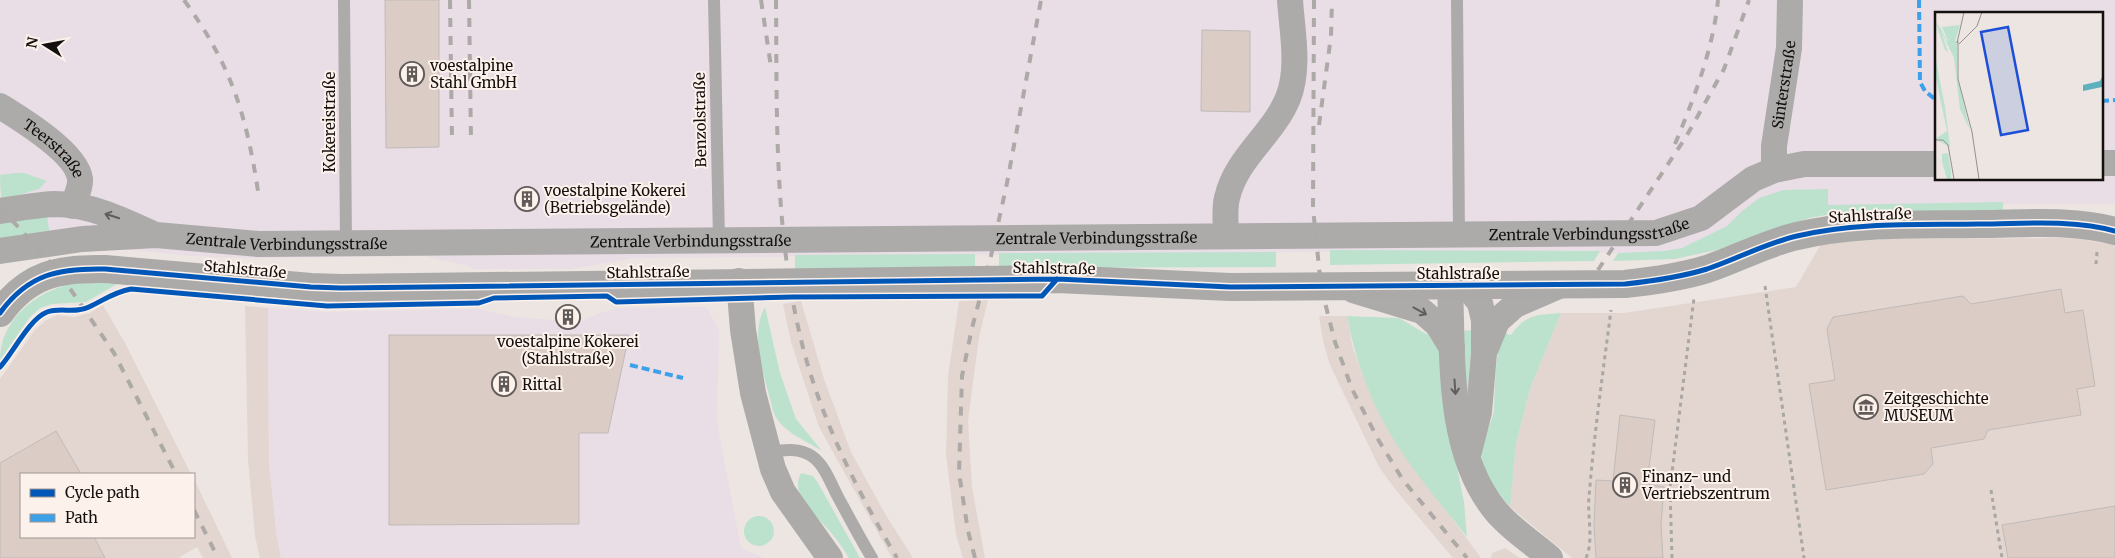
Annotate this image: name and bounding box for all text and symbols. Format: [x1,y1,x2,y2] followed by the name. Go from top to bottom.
[1935,12,2102,180] inset map
[20,20,70,70] north arrow
[22,35,42,50] text: N
[1767,40,1799,130] street label: Sinterstraße
[429,56,517,92] place label: voestalpine Stahl GmbH
[399,61,425,87] building icon: voestalpine Stahl GmbH
[320,71,339,172] street label: Kokereistraße
[690,72,710,168] street label: Benzolstraße
[20,114,89,180] street label: Teerstraße
[543,181,686,217] place label: voestalpine Kokerei (Betriebsgelände)
[514,186,540,212] building icon: voestalpine Kokerei (Betriebsgelände)
[1828,203,1912,227] street label: Stahlstraße
[104,211,120,220] one-way arrow
[1489,213,1692,244] street label: Zentrale Verbindungsstraße
[996,227,1198,248] street label: Zentrale Verbindungsstraße
[185,228,388,254] street label: Zentrale Verbindungsstraße
[590,230,792,251] street label: Zentrale Verbindungsstraße
[203,256,287,282] street label: Stahlstraße
[1012,258,1096,278] street label: Stahlstraße
[606,262,690,282] street label: Stahlstraße
[1416,264,1500,283] street label: Stahlstraße
[555,304,581,330] building icon: voestalpine Kokerei (Stahlstraße)
[1413,306,1428,316] one-way arrow
[496,332,639,368] place label: voestalpine Kokerei (Stahlstraße)
[491,371,517,397] building icon: Rittal
[522,375,562,394] place label: Rittal
[1450,379,1459,395] one-way arrow
[1884,389,1989,425] place label: Zeitgeschichte MUSEUM
[1853,394,1879,420] museum icon: Zeitgeschichte MUSEUM
[1641,467,1770,503] place label: Finanz- und Vertriebszentrum
[1612,472,1638,498] building icon: Finanz- und Vertriebszentrum
[20,473,195,538] legend
[65,483,140,502] text: Cycle path
[65,508,98,527] text: Path

